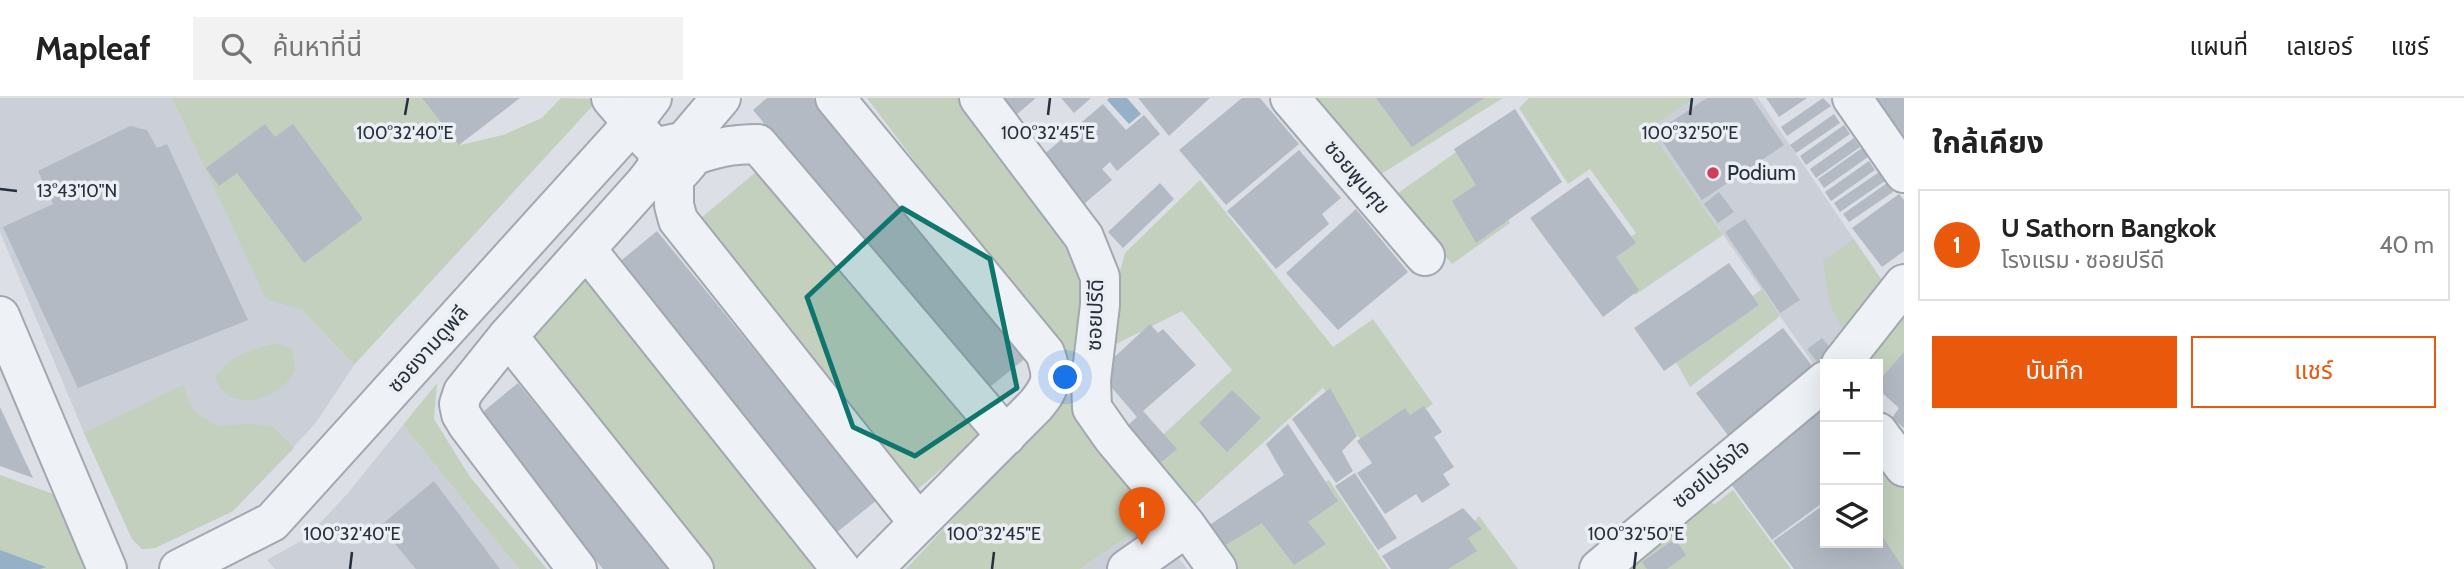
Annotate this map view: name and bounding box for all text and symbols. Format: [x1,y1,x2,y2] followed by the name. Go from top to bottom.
[193,17,683,80] search box
[35,28,151,68] text: Mapleaf
[217,29,255,67] icon: search
[273,31,362,63] text: ค้นหาที่นี่
[2190,32,2248,61] text: แผนที่
[2286,32,2353,61] text: เลเยอร์
[2391,32,2429,61] text: แชร์
[357,122,453,144] text: 100°32'40"E
[1001,122,1095,144] text: 100°32'45"E
[1642,122,1738,144] text: 100°32'50"E
[1932,124,2044,161] text: ใกล้เคียง
[1319,135,1395,219] street label: ซอยพูนศุข
[1727,160,1796,185] place label: Podium
[1705,165,1721,181] marker: Podium
[37,180,117,202] text: 13°43'10"N
[2001,212,2216,244] text: U Sathorn Bangkok
[1953,231,1961,259] text: 1
[2379,231,2434,259] text: 40 m
[2001,246,2164,274] text: โรงแรม · ซอยปรีดี
[1081,279,1108,351] street label: ซอยปรีดี
[382,300,474,398] street label: ซอยงามดูพลี
[1932,336,2177,408] button: บันทึก
[2191,336,2436,408] button: แชร์
[1820,359,1883,548] map controls
[1820,359,1883,422] button: +
[1048,360,1082,394] your location
[1820,422,1883,485] button: −
[1667,434,1754,513] street label: ซอยโปร่งใจ
[1820,485,1883,548] button: layers
[1119,487,1165,545] pin: 1
[304,523,400,545] text: 100°32'40"E
[947,523,1041,545] text: 100°32'45"E
[1588,523,1684,545] text: 100°32'50"E

